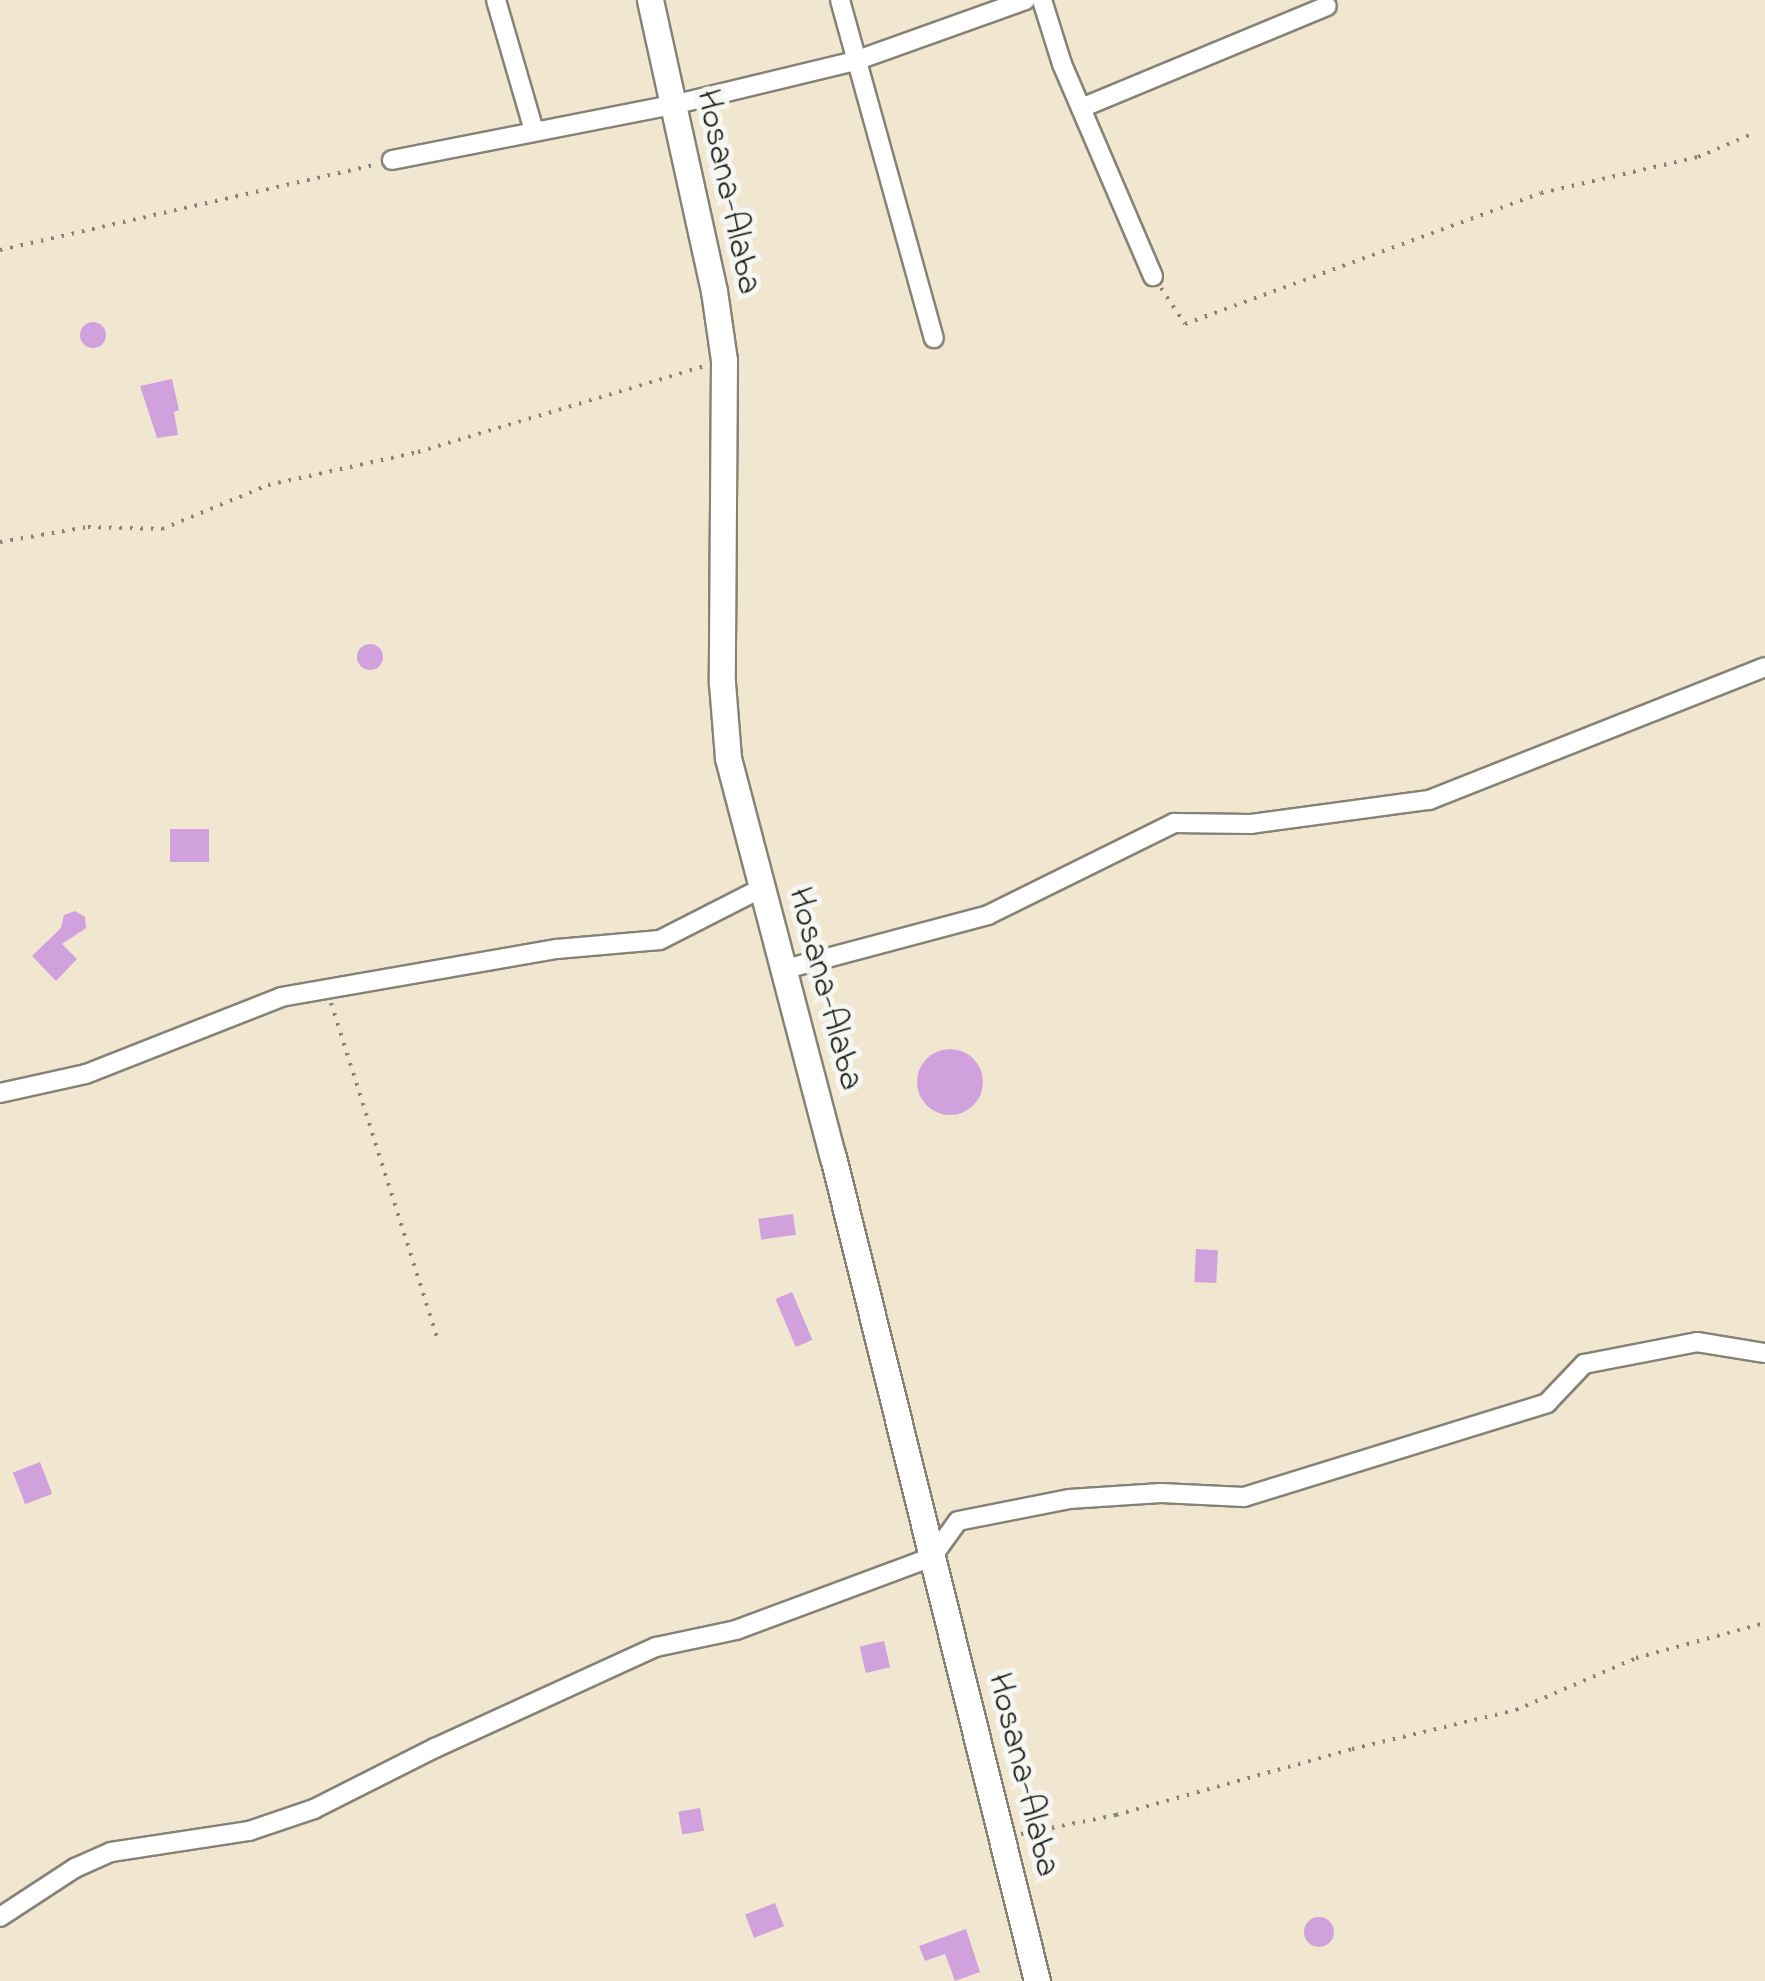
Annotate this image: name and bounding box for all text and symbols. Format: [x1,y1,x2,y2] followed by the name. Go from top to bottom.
[685,86,769,298] street label: Hosana-Alaba
[777,883,871,1095] street label: Hosana-Alaba
[976,1669,1068,1881] street label: Hosana-Alaba

